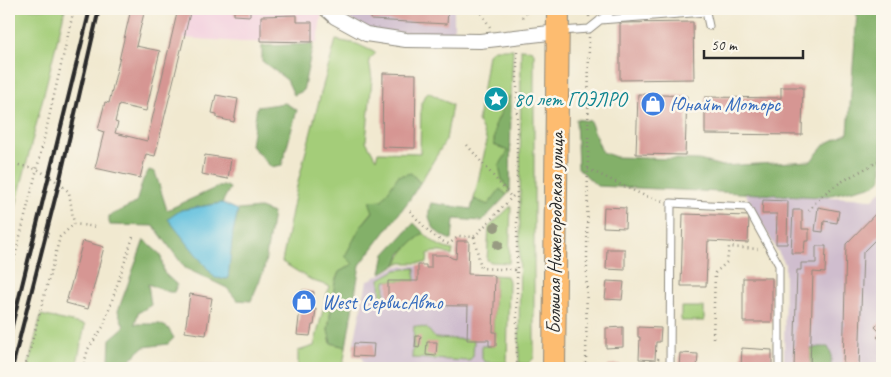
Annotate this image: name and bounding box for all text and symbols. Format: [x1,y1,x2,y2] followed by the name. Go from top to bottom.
[704,28,802,60] scale bar
[711,36,738,55] text: 50 m
[483,86,509,112] place icon: 80 лет ГОЭЛРО
[514,87,629,112] place label: 80 лет ГОЭЛРО
[640,91,666,117] shop icon: Юнайт Моторс
[670,92,781,117] place label: Юнайт Моторс
[541,130,569,334] street label: Большая Нижегородская улица
[291,289,317,315] shop icon: West СервисАвто
[322,290,443,315] place label: West СервисАвто

